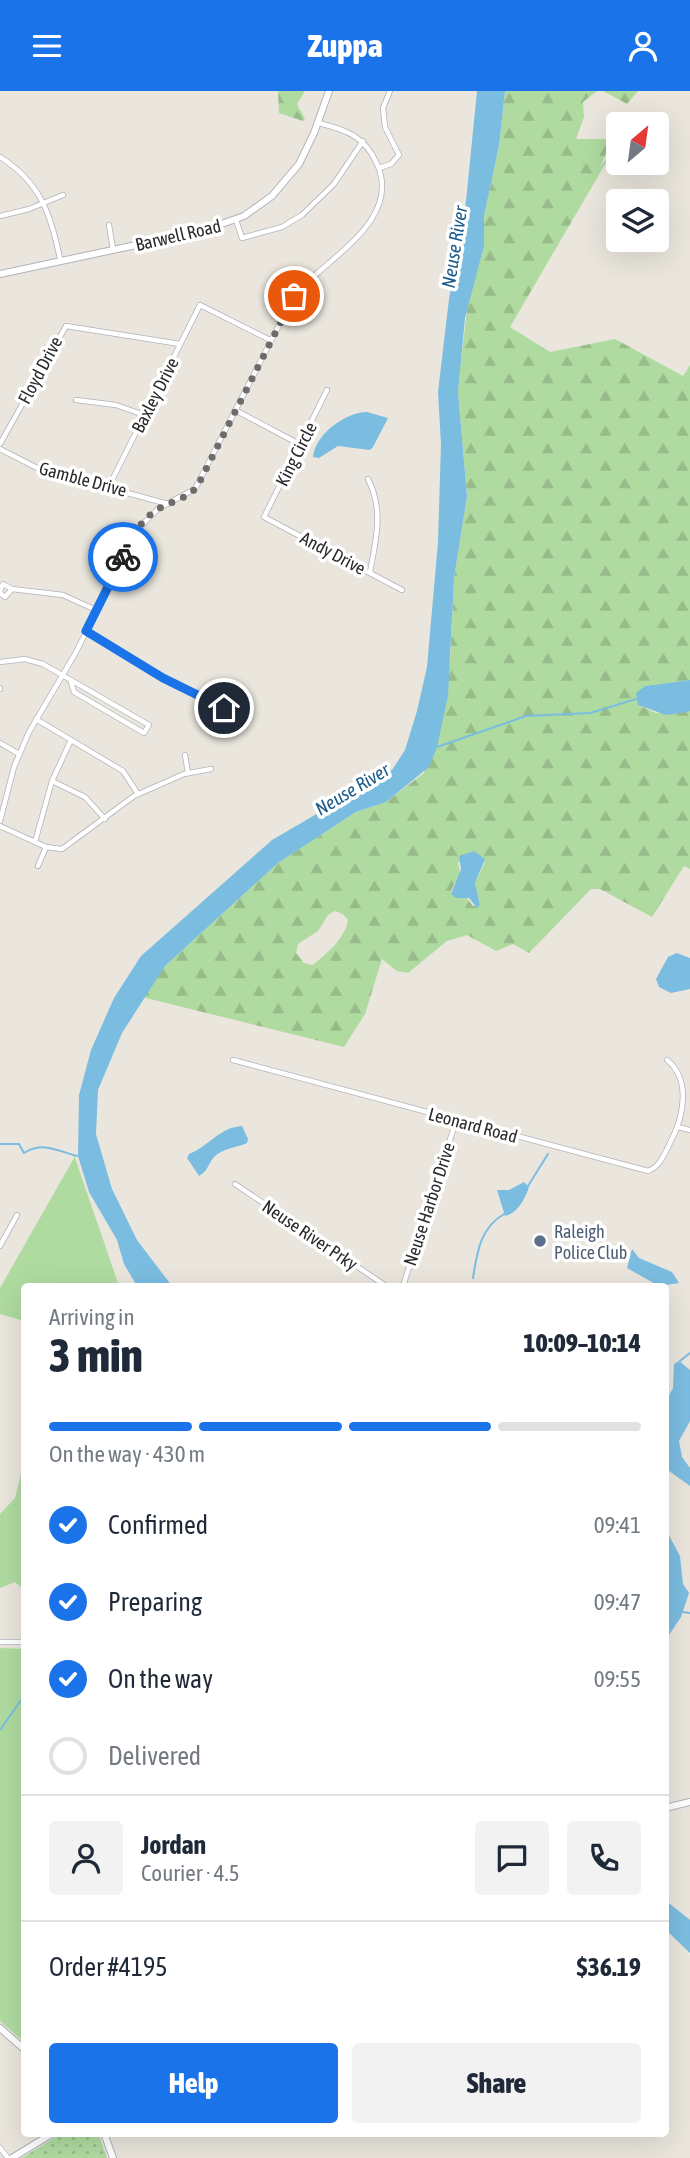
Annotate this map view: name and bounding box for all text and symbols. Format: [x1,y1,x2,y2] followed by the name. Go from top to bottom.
[28,27,66,65] icon: menu
[307,27,383,64] text: Zuppa
[624,27,662,65] icon: person
[606,112,668,175] north arrow
[606,112,669,252] map controls
[606,189,669,252] button: layers
[437,203,472,290] water label: Neuse River
[133,215,223,255] street label: Barwell Road
[264,266,324,326] pin
[275,277,313,315] icon: bag
[14,333,66,407] street label: Floyd Drive
[127,354,183,436] street label: Baxley Drive
[271,419,321,489] street label: King Circle
[37,457,129,501] street label: Gamble Drive
[88,522,158,592] courier
[297,527,369,579] street label: Andy Drive
[104,538,142,576] icon: bike
[194,678,254,738] pin
[205,689,243,727] icon: home
[311,758,394,820] water label: Neuse River
[426,1103,520,1147] street label: Leonard Road
[399,1140,459,1268] street label: Neuse Harbor Drive
[258,1195,362,1275] street label: Neuse River Prky
[554,1221,627,1263] place label: Raleigh Police Club
[532,1233,548,1249] marker: Raleigh Police Club
[49,1304,135,1330] text: Arriving in
[523,1328,641,1358] text: 10:09–10:14
[49,1329,143,1382] text: 3 min
[49,1441,205,1467] text: On the way · 430 m
[49,1506,87,1544] icon: check
[108,1510,208,1540] text: Confirmed
[594,1512,641,1538] text: 09:41
[49,1583,87,1621] icon: check
[108,1587,202,1617] text: Preparing
[594,1589,641,1615] text: 09:47
[49,1660,87,1698] icon: check
[108,1664,213,1694] text: On the way
[594,1666,641,1692] text: 09:55
[108,1741,201,1771] text: Delivered
[49,1821,123,1895] button: person
[475,1821,549,1895] button: chat
[567,1821,641,1895] button: phone
[141,1830,206,1860] text: Jordan
[141,1860,240,1886] text: Courier · 4.5
[49,1952,168,1982] text: Order #4195
[577,1952,641,1982] text: $36.19
[49,2043,338,2123] button: Help
[352,2043,641,2123] button: Share

